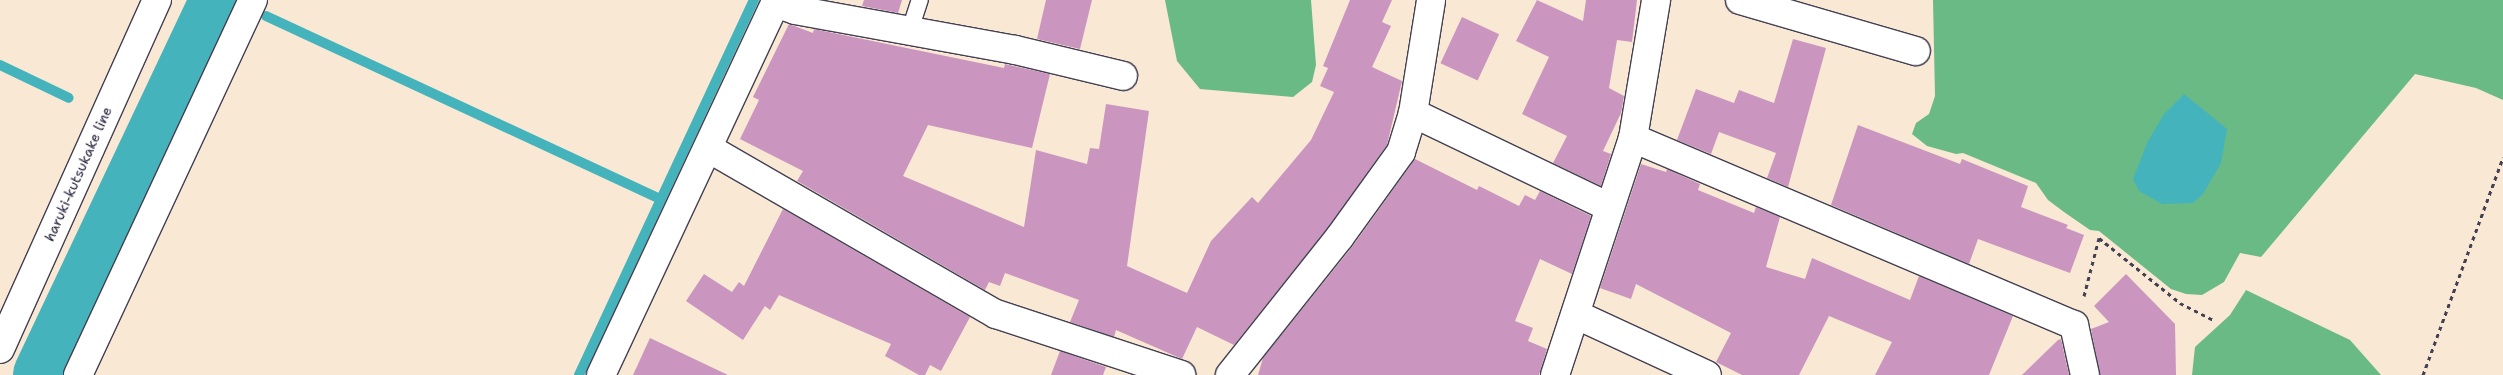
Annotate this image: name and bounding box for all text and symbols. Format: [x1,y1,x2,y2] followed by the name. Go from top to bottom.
[41,104,115,244] street label: haruki-kutsukake line

